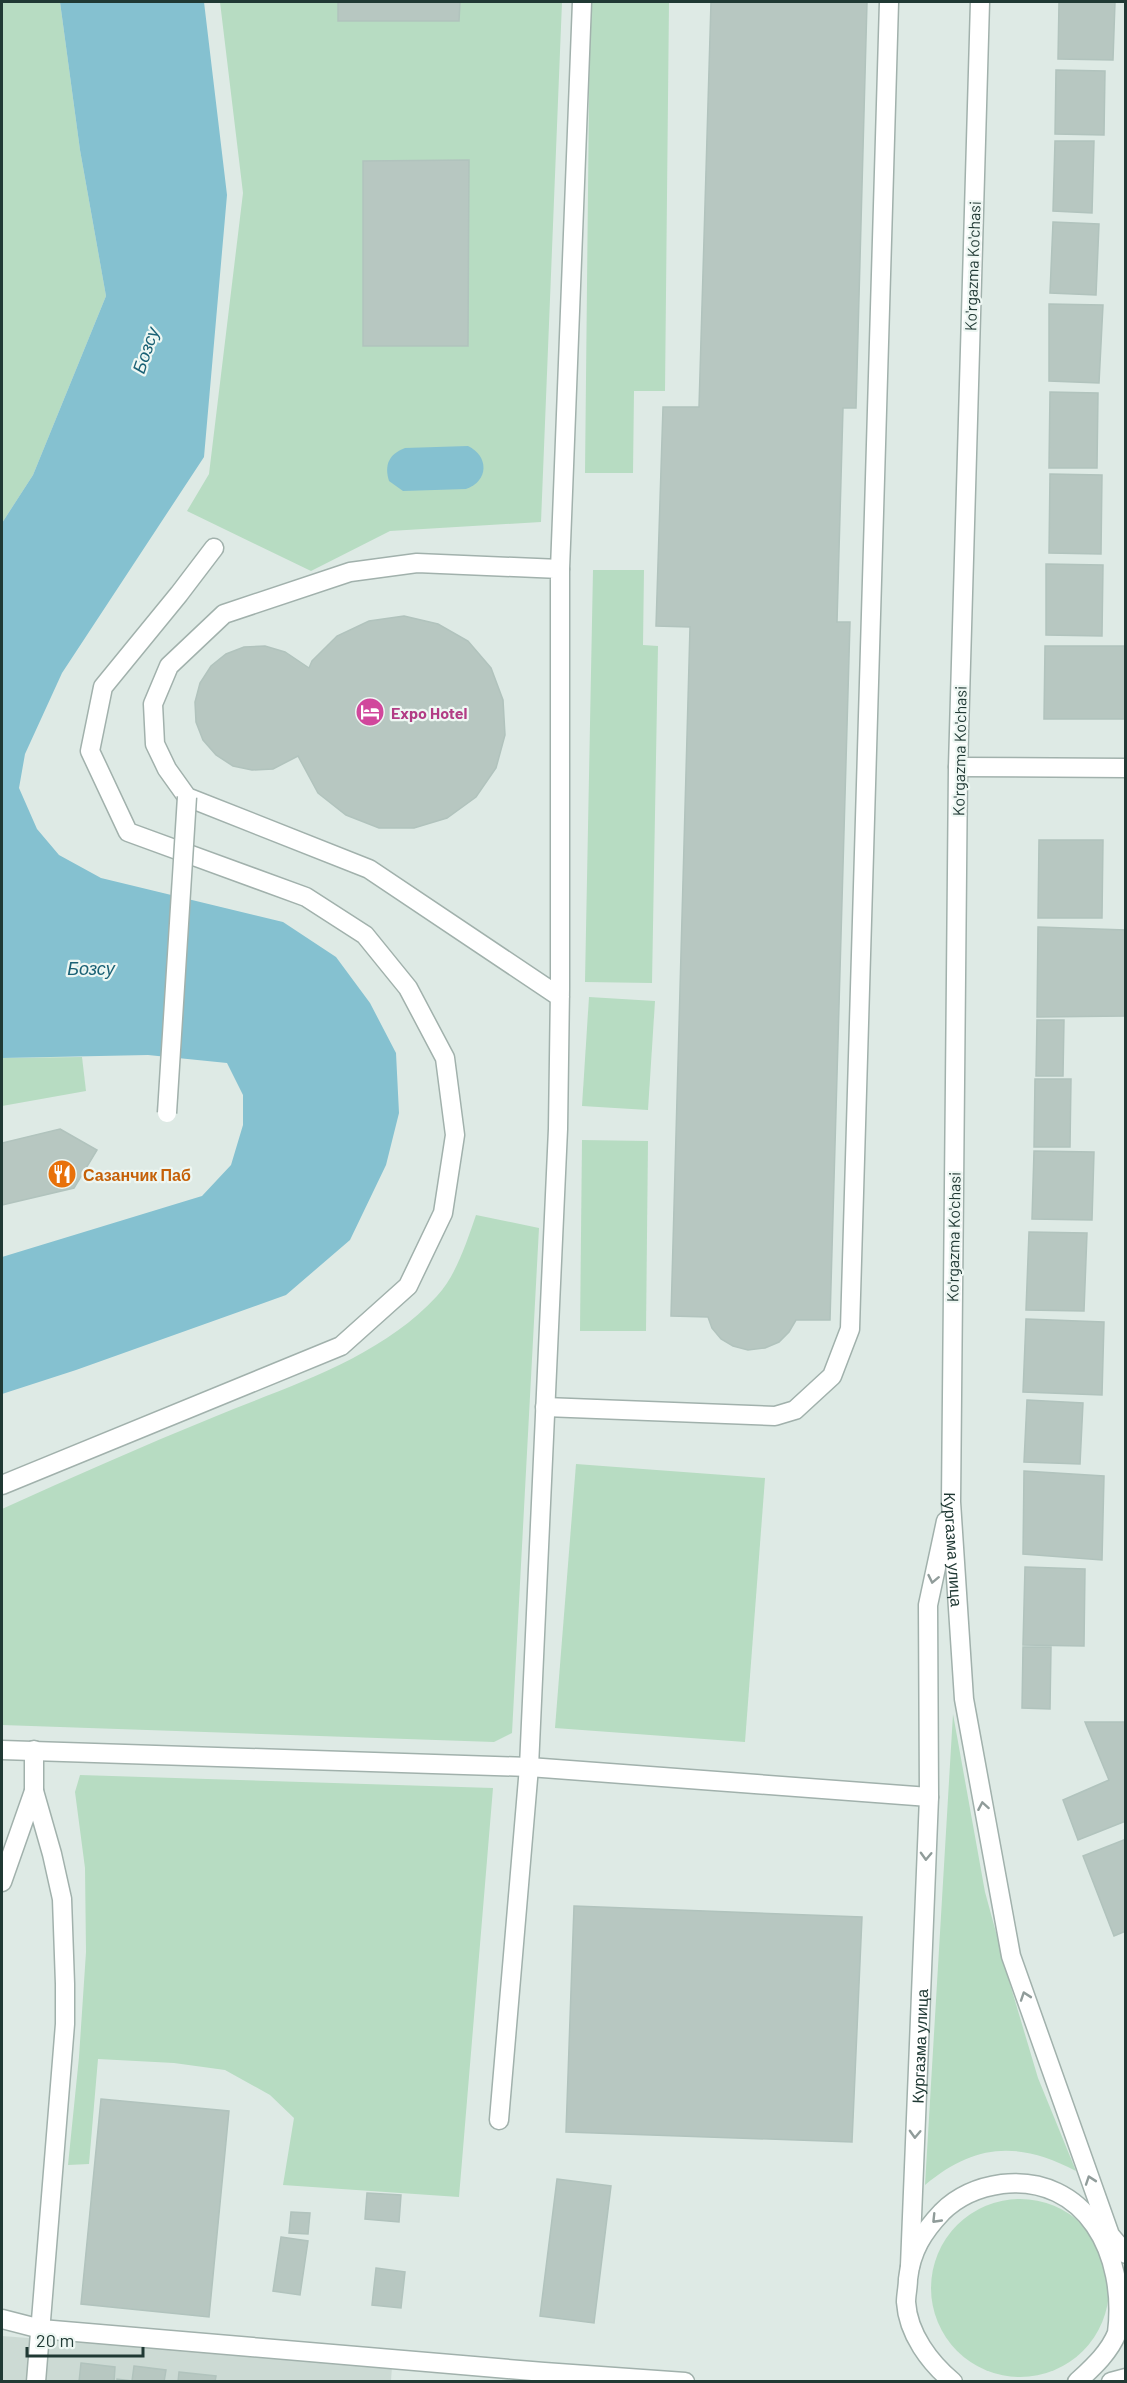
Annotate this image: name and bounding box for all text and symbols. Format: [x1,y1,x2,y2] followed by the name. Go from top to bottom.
[960,201,984,331] street label: Ko'rgazma Ko'chasi
[127,323,163,376] water label: Бозсу
[948,686,970,816] street label: Ko'rgazma Ko'chasi
[354,696,386,728] hotel icon: Expo Hotel
[391,703,468,722] place label: Expo Hotel
[67,957,116,979] water label: Бозсу
[46,1158,78,1190] restaurant icon: Сазанчик Паб
[83,1165,191,1184] place label: Сазанчик Паб
[942,1172,964,1302] street label: Ko'rgazma Ko'chasi
[941,1492,967,1608] street label: Кургазма улица
[928,1574,941,1584] one-way arrow
[978,1801,990,1810] one-way arrow
[920,1851,933,1860] one-way arrow
[907,1988,931,2104] street label: Кургазма улица
[1020,1991,1033,2002] one-way arrow
[908,2130,921,2139] one-way arrow
[1085,2175,1098,2185] one-way arrow
[932,2211,943,2222] one-way arrow
[27,2320,142,2358] scale bar
[36,2329,74,2351] text: 20 m

